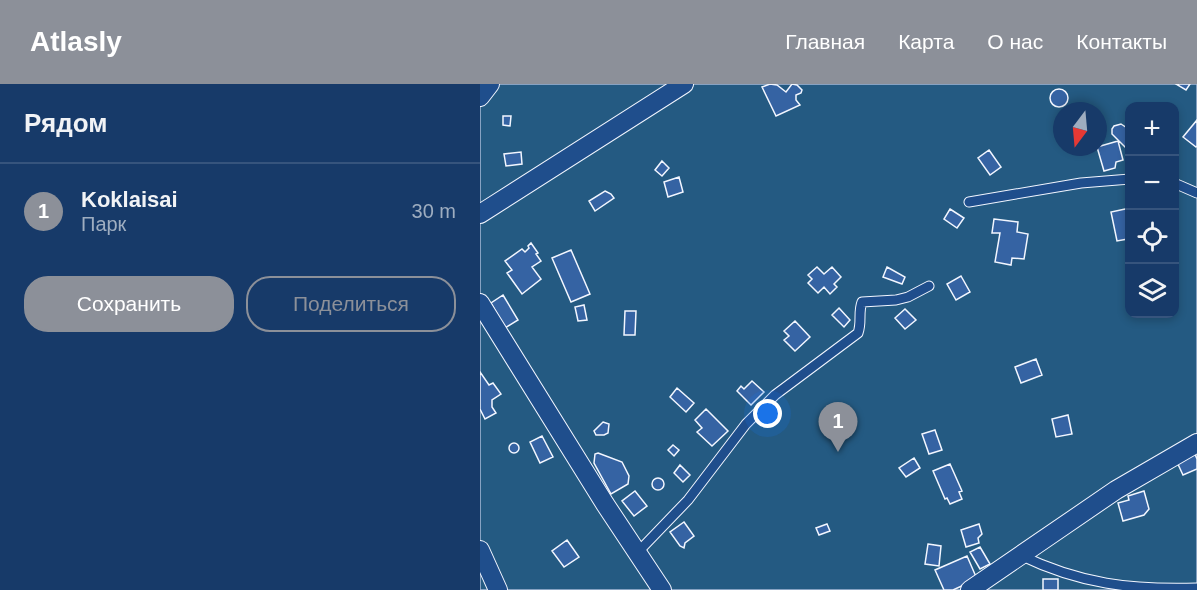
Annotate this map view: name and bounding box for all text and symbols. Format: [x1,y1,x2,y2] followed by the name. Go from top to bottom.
[30,26,122,57] text: Atlasly
[785,30,865,53] text: Главная
[898,30,954,53] text: Карта
[987,30,1043,53] text: О нас
[1076,30,1167,53] text: Контакты
[1053,102,1107,156] north arrow
[1125,102,1179,318] map controls
[1125,102,1179,156] button: +
[24,108,107,138] text: Рядом
[1125,156,1179,210] button: −
[81,187,178,212] text: Koklaisai
[38,200,49,222] text: 1
[412,200,456,222] text: 30 m
[1125,210,1179,264] button: locate
[81,213,126,235] text: Парк
[1125,264,1179,318] button: layers
[24,276,234,332] button: Сохранить
[246,276,456,332] button: Поделиться
[753,399,782,428] your location
[818,402,858,452] pin: 1

